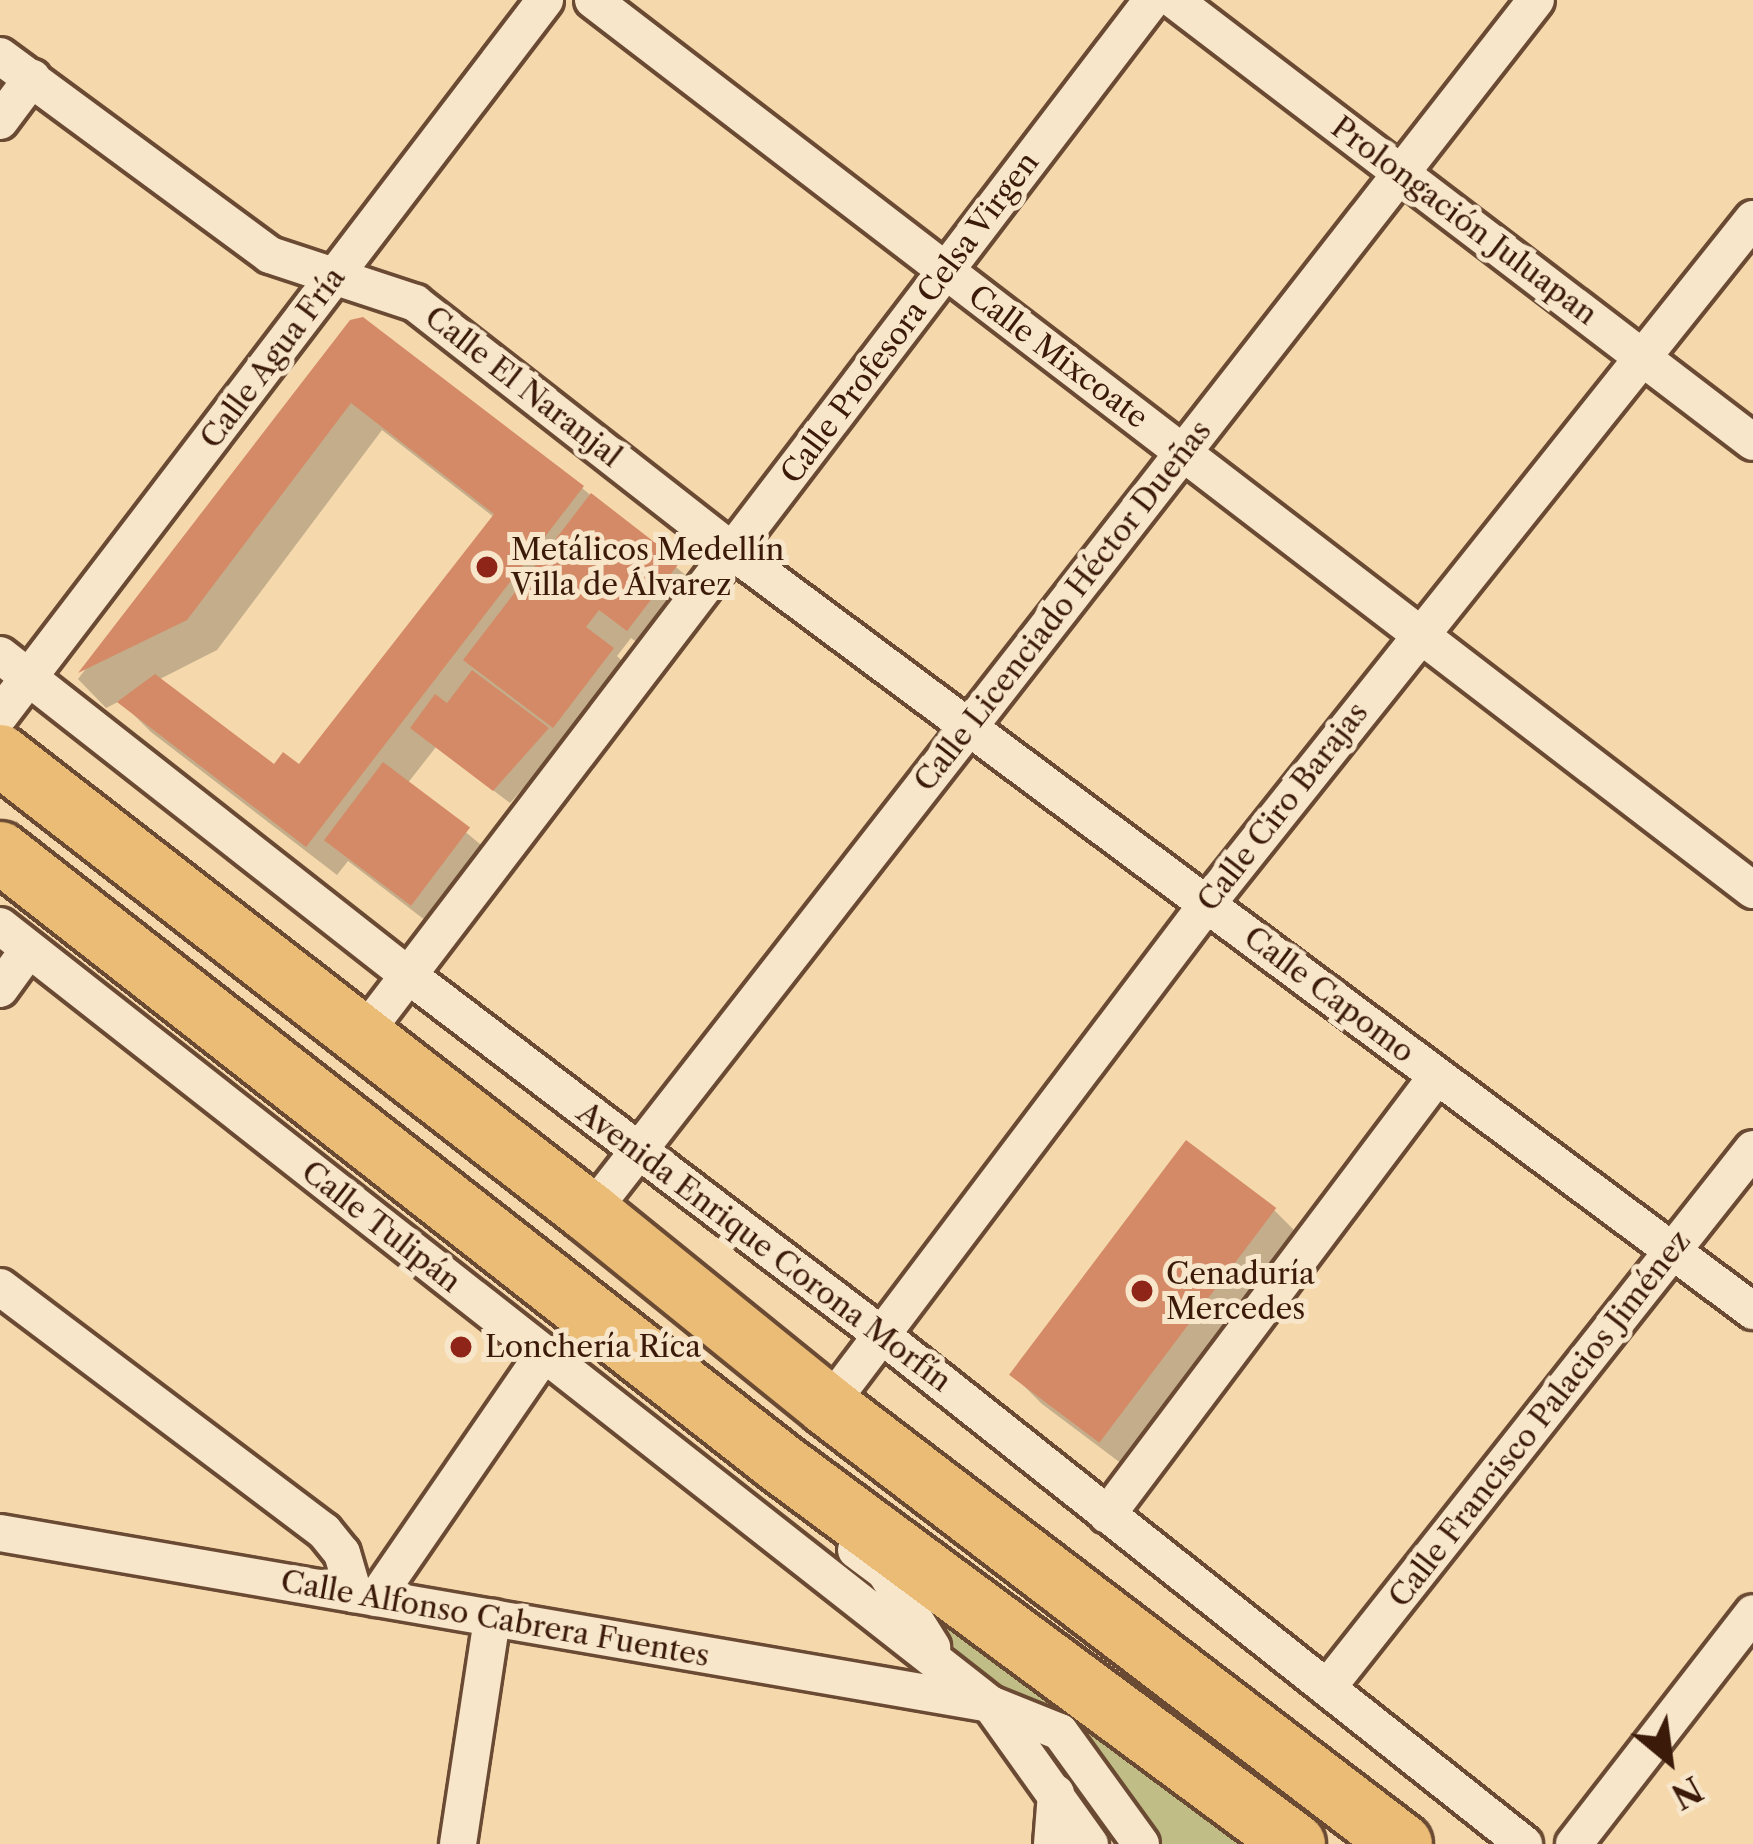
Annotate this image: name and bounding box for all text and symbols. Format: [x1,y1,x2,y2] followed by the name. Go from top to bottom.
[1324,109,1604,333] street label: Prolongación Juluapan
[773,145,1047,491] street label: Calle Profesora Celsa Virgen
[193,260,353,456] street label: Calle Agua Fría
[961,278,1155,436] street label: Calle Mixcoate
[418,299,628,475] street label: Calle El Naranjal
[907,413,1219,799] street label: Calle Licenciado Héctor Dueñas
[511,532,784,602] place label: Metálicos Medellín Villa de Álvarez
[474,554,500,580] marker: Metálicos Medellín Villa de Álvarez
[1190,695,1376,919] street label: Calle Ciro Barajas
[1237,919,1421,1071] street label: Calle Capomo
[570,1094,958,1400] street label: Avenida Enrique Corona Morfín
[294,1154,468,1300] street label: Calle Tulipán
[1382,1224,1698,1614] street label: Calle Francisco Palacios Jiménez
[1166,1256,1315,1326] place label: Cenaduría Mercedes
[1129,1278,1155,1304] marker: Cenaduría Mercedes
[485,1329,701,1365] place label: Lonchería Ríca
[448,1334,474,1360] marker: Lonchería Ríca
[277,1563,713,1675] street label: Calle Alfonso Cabrera Fuentes
[1609,1700,1729,1820] north arrow
[1664,1767,1709,1817] text: N

